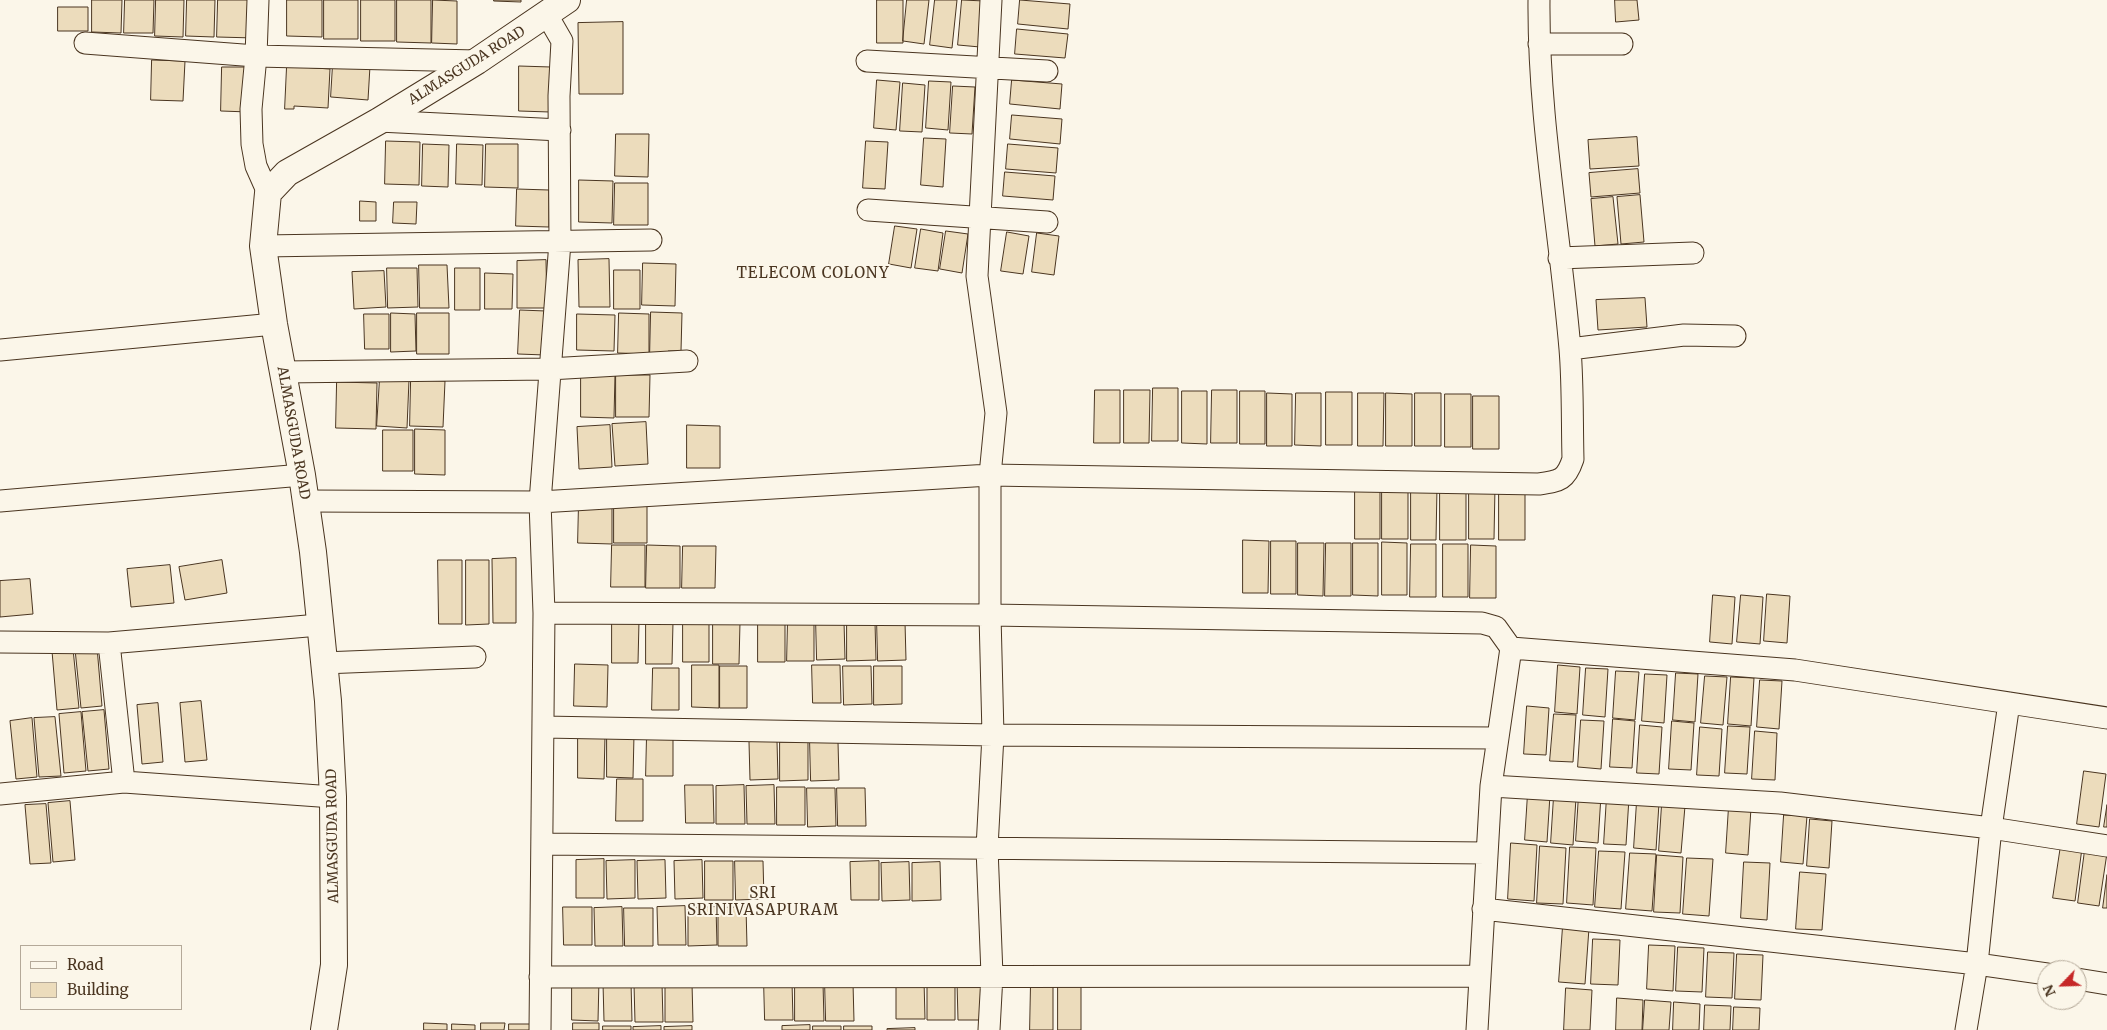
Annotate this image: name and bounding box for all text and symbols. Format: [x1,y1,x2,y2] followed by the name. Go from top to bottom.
[405,23,529,109] street label: ALMASGUDA ROAD
[735,265,891,283] district label: TELECOM COLONY
[273,365,313,501] street label: ALMASGUDA ROAD
[323,769,343,903] street label: ALMASGUDA ROAD
[685,885,841,920] district label: SRI SRINIVASAPURAM
[20,945,182,1010] legend
[67,955,103,974] text: Road
[2037,960,2087,1010] north arrow
[67,980,129,999] text: Building
[2039,982,2060,999] text: N

